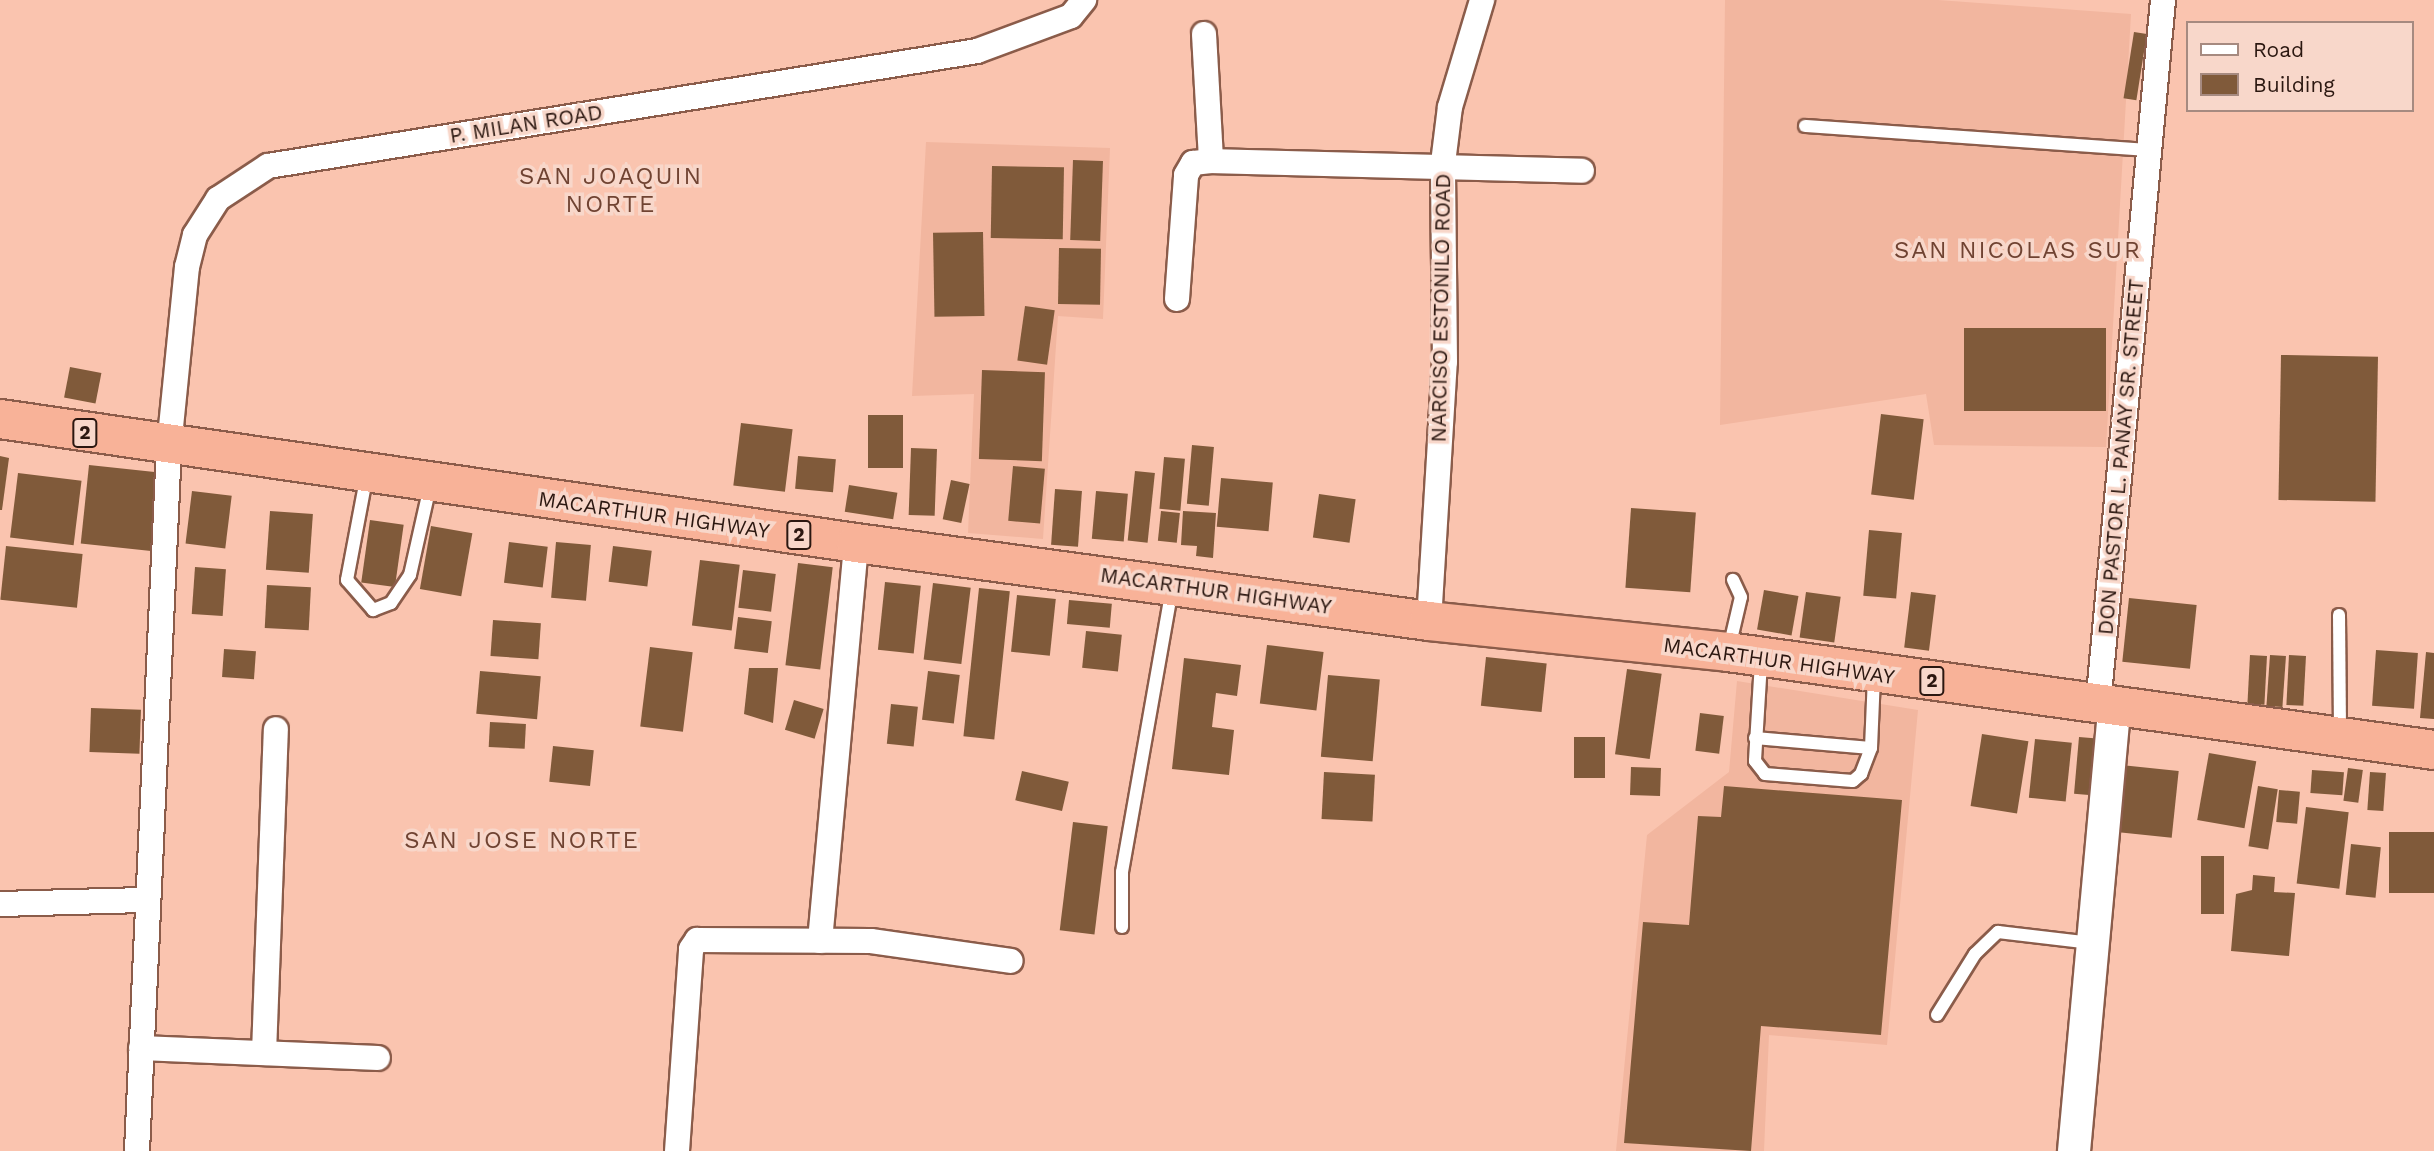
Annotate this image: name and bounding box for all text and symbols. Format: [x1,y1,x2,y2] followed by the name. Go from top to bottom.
[2186,21,2413,112] legend
[2253,37,2304,62] text: Road
[2253,72,2335,97] text: Building
[448,99,604,149] street label: P. MILAN ROAD
[520,163,702,219] district label: SAN JOAQUIN NORTE
[1426,173,1456,443] street label: NARCISO ESTONILO ROAD
[1896,237,2140,265] district label: SAN NICOLAS SUR
[2093,278,2149,636] street label: DON PASTOR L. PANAY SR. STREET
[71,418,99,448] road number: 2
[537,486,771,544] street label: MACARTHUR HIGHWAY
[785,520,813,550] road number: 2
[1099,562,1333,620] street label: MACARTHUR HIGHWAY
[1662,632,1896,690] street label: MACARTHUR HIGHWAY
[1918,666,1946,696] road number: 2
[406,827,638,855] district label: SAN JOSE NORTE

